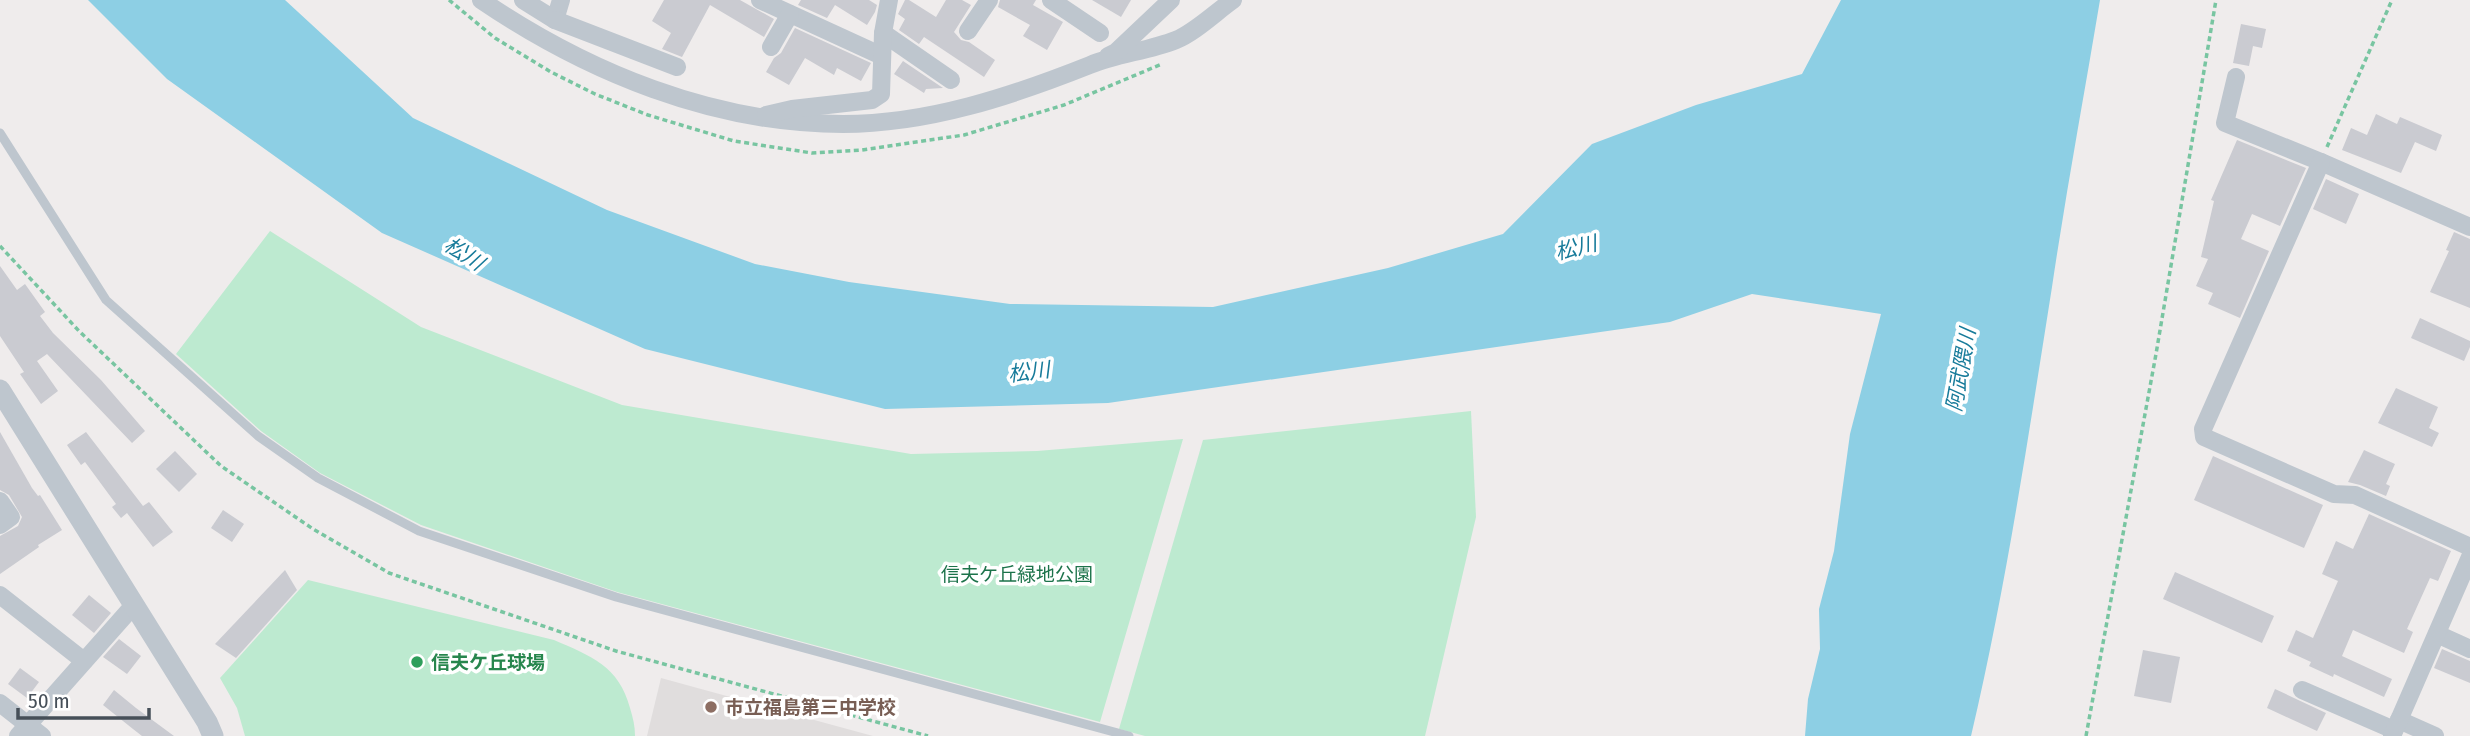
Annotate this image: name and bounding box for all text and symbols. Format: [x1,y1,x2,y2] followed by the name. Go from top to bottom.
[1552,230,1601,266] water label: 松川
[439,232,490,277] water label: 松川
[1941,324,1981,414] water label: 阿武隈川
[1007,356,1053,387] water label: 松川
[941,563,1093,586] park label: 信夫ケ丘緑地公園
[431,651,545,674] place label: 信夫ケ丘球場
[409,654,425,670] marker: 信夫ケ丘球場
[18,676,149,720] scale bar
[28,688,70,714] text: 50 m
[725,696,896,719] place label: 市立福島第三中学校
[703,699,719,715] marker: 市立福島第三中学校

